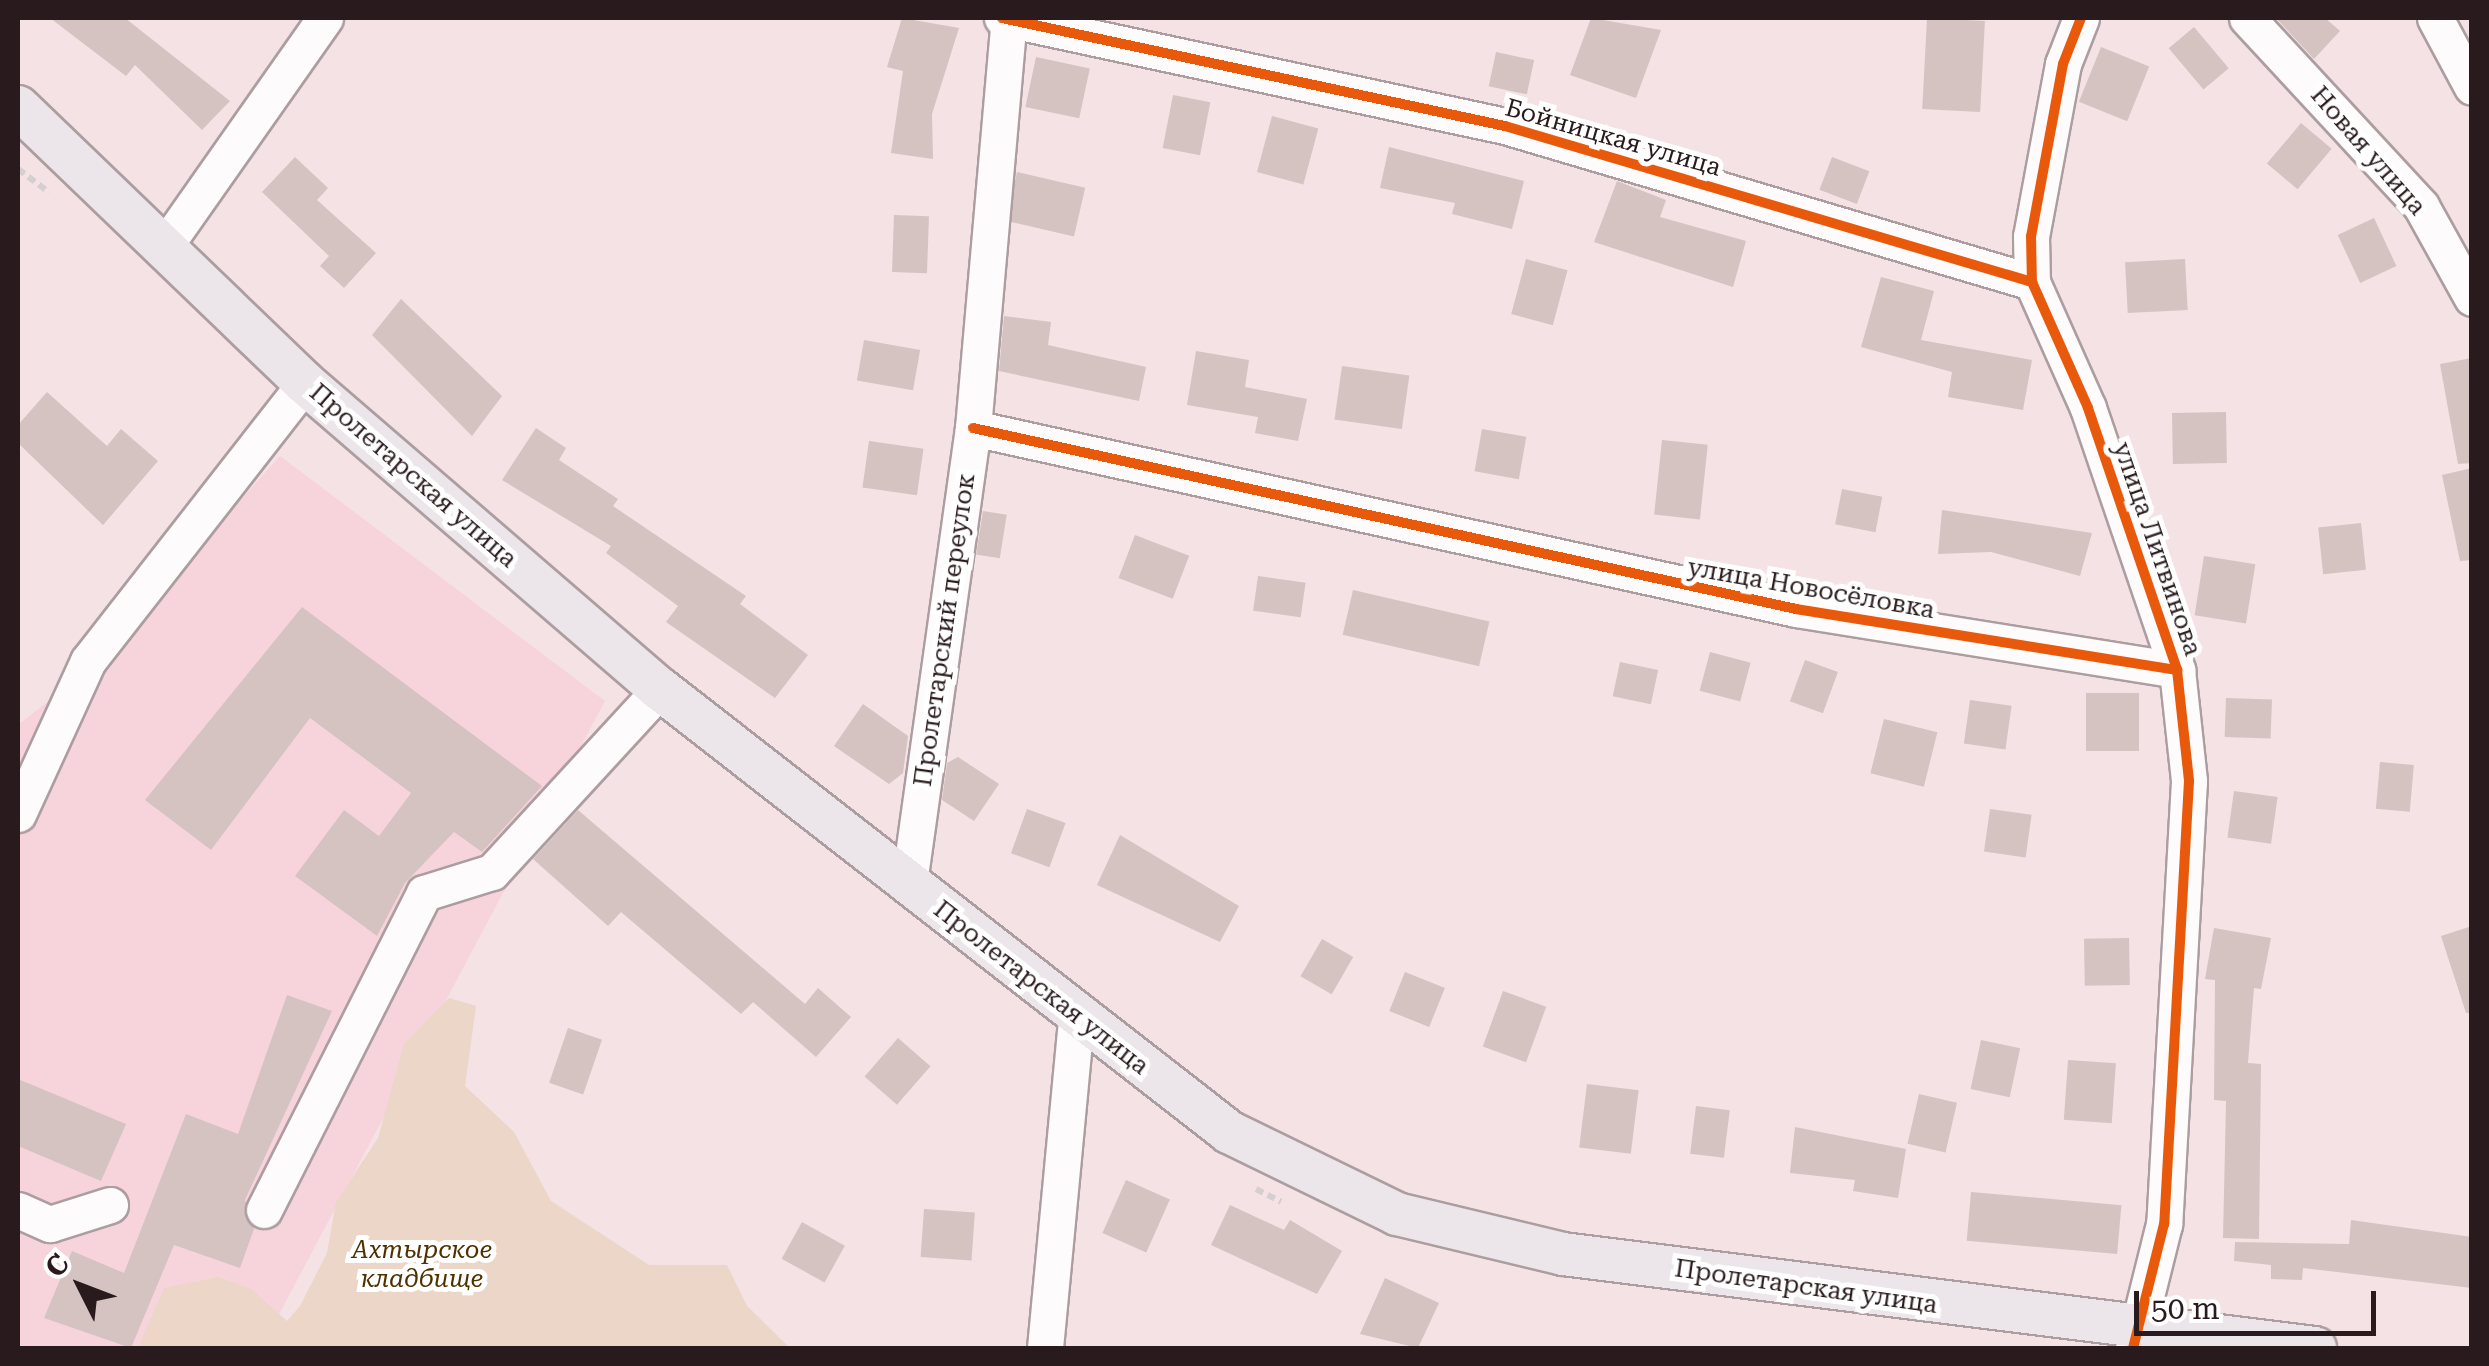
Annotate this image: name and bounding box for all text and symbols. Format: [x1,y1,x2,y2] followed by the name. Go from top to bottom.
[2304,81,2432,221] street label: Новая улица
[1502,93,1724,183] street label: Бойницкая улица
[303,378,523,574] street label: Пролетарская улица
[2106,438,2208,660] street label: улица Литвинова
[908,472,982,788] street label: Пролетарский переулок
[1685,553,1937,625] street label: улица Новосёловка
[927,895,1155,1081] street label: Пролетарская улица
[30,1236,130,1336] north arrow
[352,1236,492,1295] park label: Ахтырское кладбище
[39,1247,76,1284] text: С
[1673,1254,1939,1320] street label: Пролетарская улица
[2139,1271,2382,1333] scale bar
[2151,1291,2220,1326] text: 50 m

